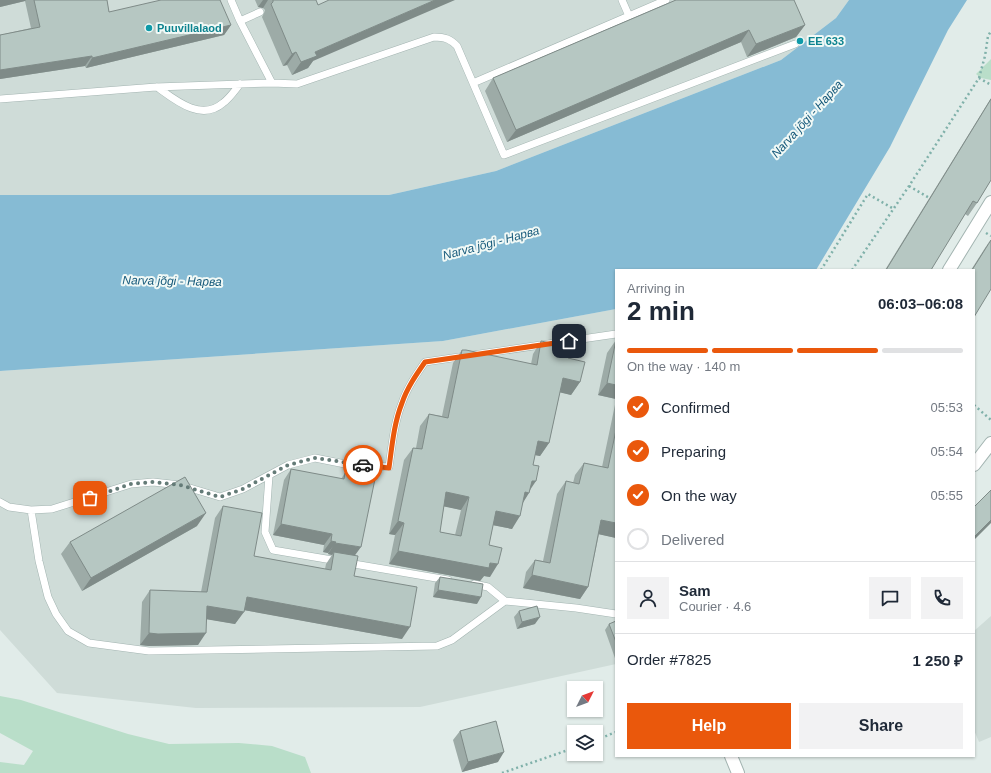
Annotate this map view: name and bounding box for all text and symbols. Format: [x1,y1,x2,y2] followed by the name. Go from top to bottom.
[157,22,222,34] place label: Puuvillalaod
[144,23,154,33] marker: Puuvillalaod
[808,35,844,47] place label: EE 633
[795,36,805,46] marker: EE 633
[769,77,846,161] water label: Narva jõgi - Нарва
[441,223,541,263] water label: Narva jõgi - Нарва
[122,273,222,289] water label: Narva jõgi - Нарва
[627,281,685,296] text: Arriving in
[878,295,963,312] text: 06:03–06:08
[627,296,695,326] text: 2 min
[552,324,586,358] pin
[558,330,580,352] icon: home
[627,359,740,374] text: On the way · 140 m
[627,396,649,418] icon: check
[661,399,730,416] text: Confirmed
[930,400,963,415] text: 05:53
[627,440,649,462] icon: check
[661,443,726,460] text: Preparing
[930,444,963,459] text: 05:54
[343,445,383,485] courier
[352,454,374,476] icon: car
[73,481,107,515] pin
[627,484,649,506] icon: check
[79,487,101,509] icon: bag
[661,487,737,504] text: On the way
[930,488,963,503] text: 05:55
[661,531,724,548] text: Delivered
[627,577,669,619] button: person
[869,577,911,619] button: chat
[921,577,963,619] button: phone
[679,582,711,599] text: Sam
[679,599,751,614] text: Courier · 4.6
[627,651,711,668] text: Order #7825
[913,652,963,669] text: 1 250 ₽
[567,681,603,717] north arrow
[567,681,603,761] map controls
[627,703,791,749] button: Help
[799,703,963,749] button: Share
[567,725,603,761] button: layers

